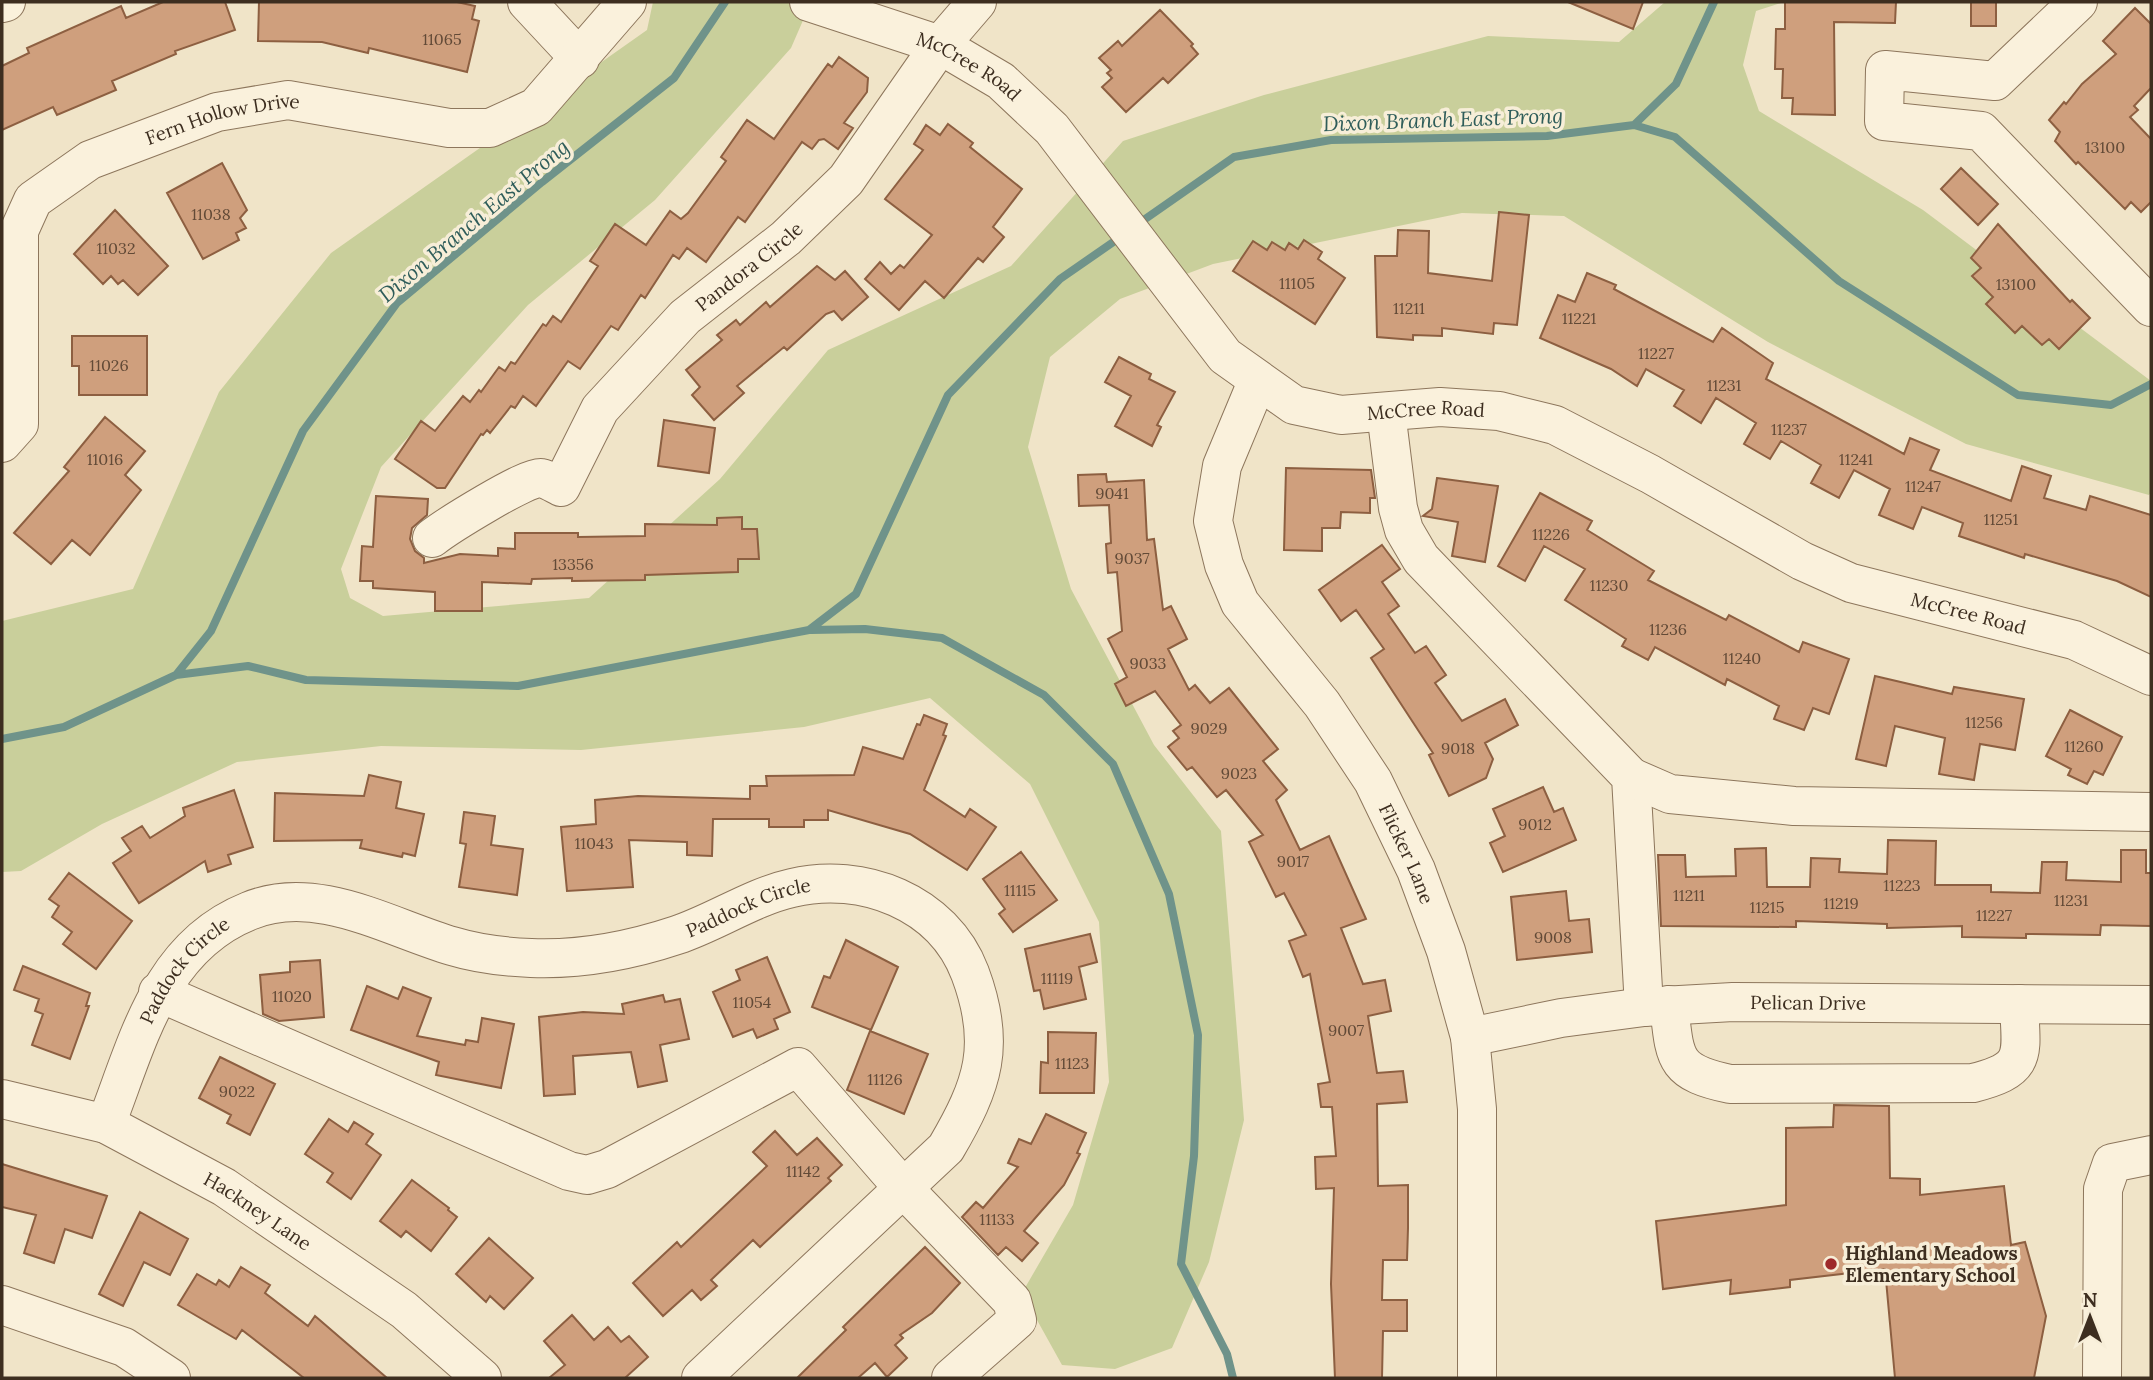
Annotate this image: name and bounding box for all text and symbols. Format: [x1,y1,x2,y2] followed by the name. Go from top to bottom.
[913,26,1026,106] street label: McCree Road
[422,29,462,49] house number: 11065
[142,88,302,150] street label: Fern Hollow Drive
[1322,102,1564,137] water label: Dixon Branch East Prong
[373,133,574,308] water label: Dixon Branch East Prong
[2085,137,2125,157] house number: 13100
[191,204,231,224] house number: 11038
[690,217,808,316] street label: Pandora Circle
[96,238,136,258] house number: 11032
[1279,273,1315,293] house number: 11105
[1996,274,2036,294] house number: 13100
[1393,298,1425,318] house number: 11211
[1562,308,1597,328] house number: 11221
[1638,343,1675,363] house number: 11227
[89,355,129,375] house number: 11026
[1707,375,1742,395] house number: 11231
[1366,395,1486,425] street label: McCree Road
[1771,419,1808,439] house number: 11237
[87,449,123,469] house number: 11016
[1839,449,1873,469] house number: 11241
[1905,476,1942,496] house number: 11247
[1095,483,1129,503] house number: 9041
[1984,509,2019,529] house number: 11251
[1532,524,1570,544] house number: 11226
[1114,548,1150,568] house number: 9037
[552,554,594,574] house number: 13356
[1590,575,1628,595] house number: 11230
[1908,587,2029,639] street label: McCree Road
[1649,619,1687,639] house number: 11236
[1723,648,1761,668] house number: 11240
[1129,653,1167,673] house number: 9033
[1965,712,2003,732] house number: 11256
[1191,718,1227,738] house number: 9029
[2064,736,2104,756] house number: 11260
[1441,738,1475,758] house number: 9018
[1221,763,1257,783] house number: 9023
[1374,800,1439,907] street label: Flicker Lane
[1518,814,1552,834] house number: 9012
[574,833,614,853] house number: 11043
[1277,851,1310,871] house number: 9017
[682,873,812,943] street label: Paddock Circle
[1883,875,1921,895] house number: 11223
[1004,880,1036,900] house number: 11115
[1673,885,1705,905] house number: 11211
[2054,890,2089,910] house number: 11231
[1823,893,1859,913] house number: 11219
[1750,897,1784,917] house number: 11215
[1976,905,2013,925] house number: 11227
[134,911,234,1028] street label: Paddock Circle
[1534,927,1572,947] house number: 9008
[1041,968,1073,988] house number: 11119
[272,986,312,1006] house number: 11020
[1750,990,1866,1015] street label: Pelican Drive
[733,992,772,1012] house number: 11054
[1328,1020,1365,1040] house number: 9007
[1055,1053,1089,1073] house number: 11123
[867,1069,903,1089] house number: 11126
[219,1081,255,1101] house number: 9022
[786,1161,820,1181] house number: 11142
[200,1166,316,1255] street label: Hackney Lane
[979,1209,1015,1229] house number: 11133
[1845,1241,2018,1287] place label: Highland Meadows Elementary School
[1823,1256,1839,1272] marker: Highland Meadows Elementary School
[2055,1282,2125,1352] north arrow
[2083,1288,2098,1312] text: N

